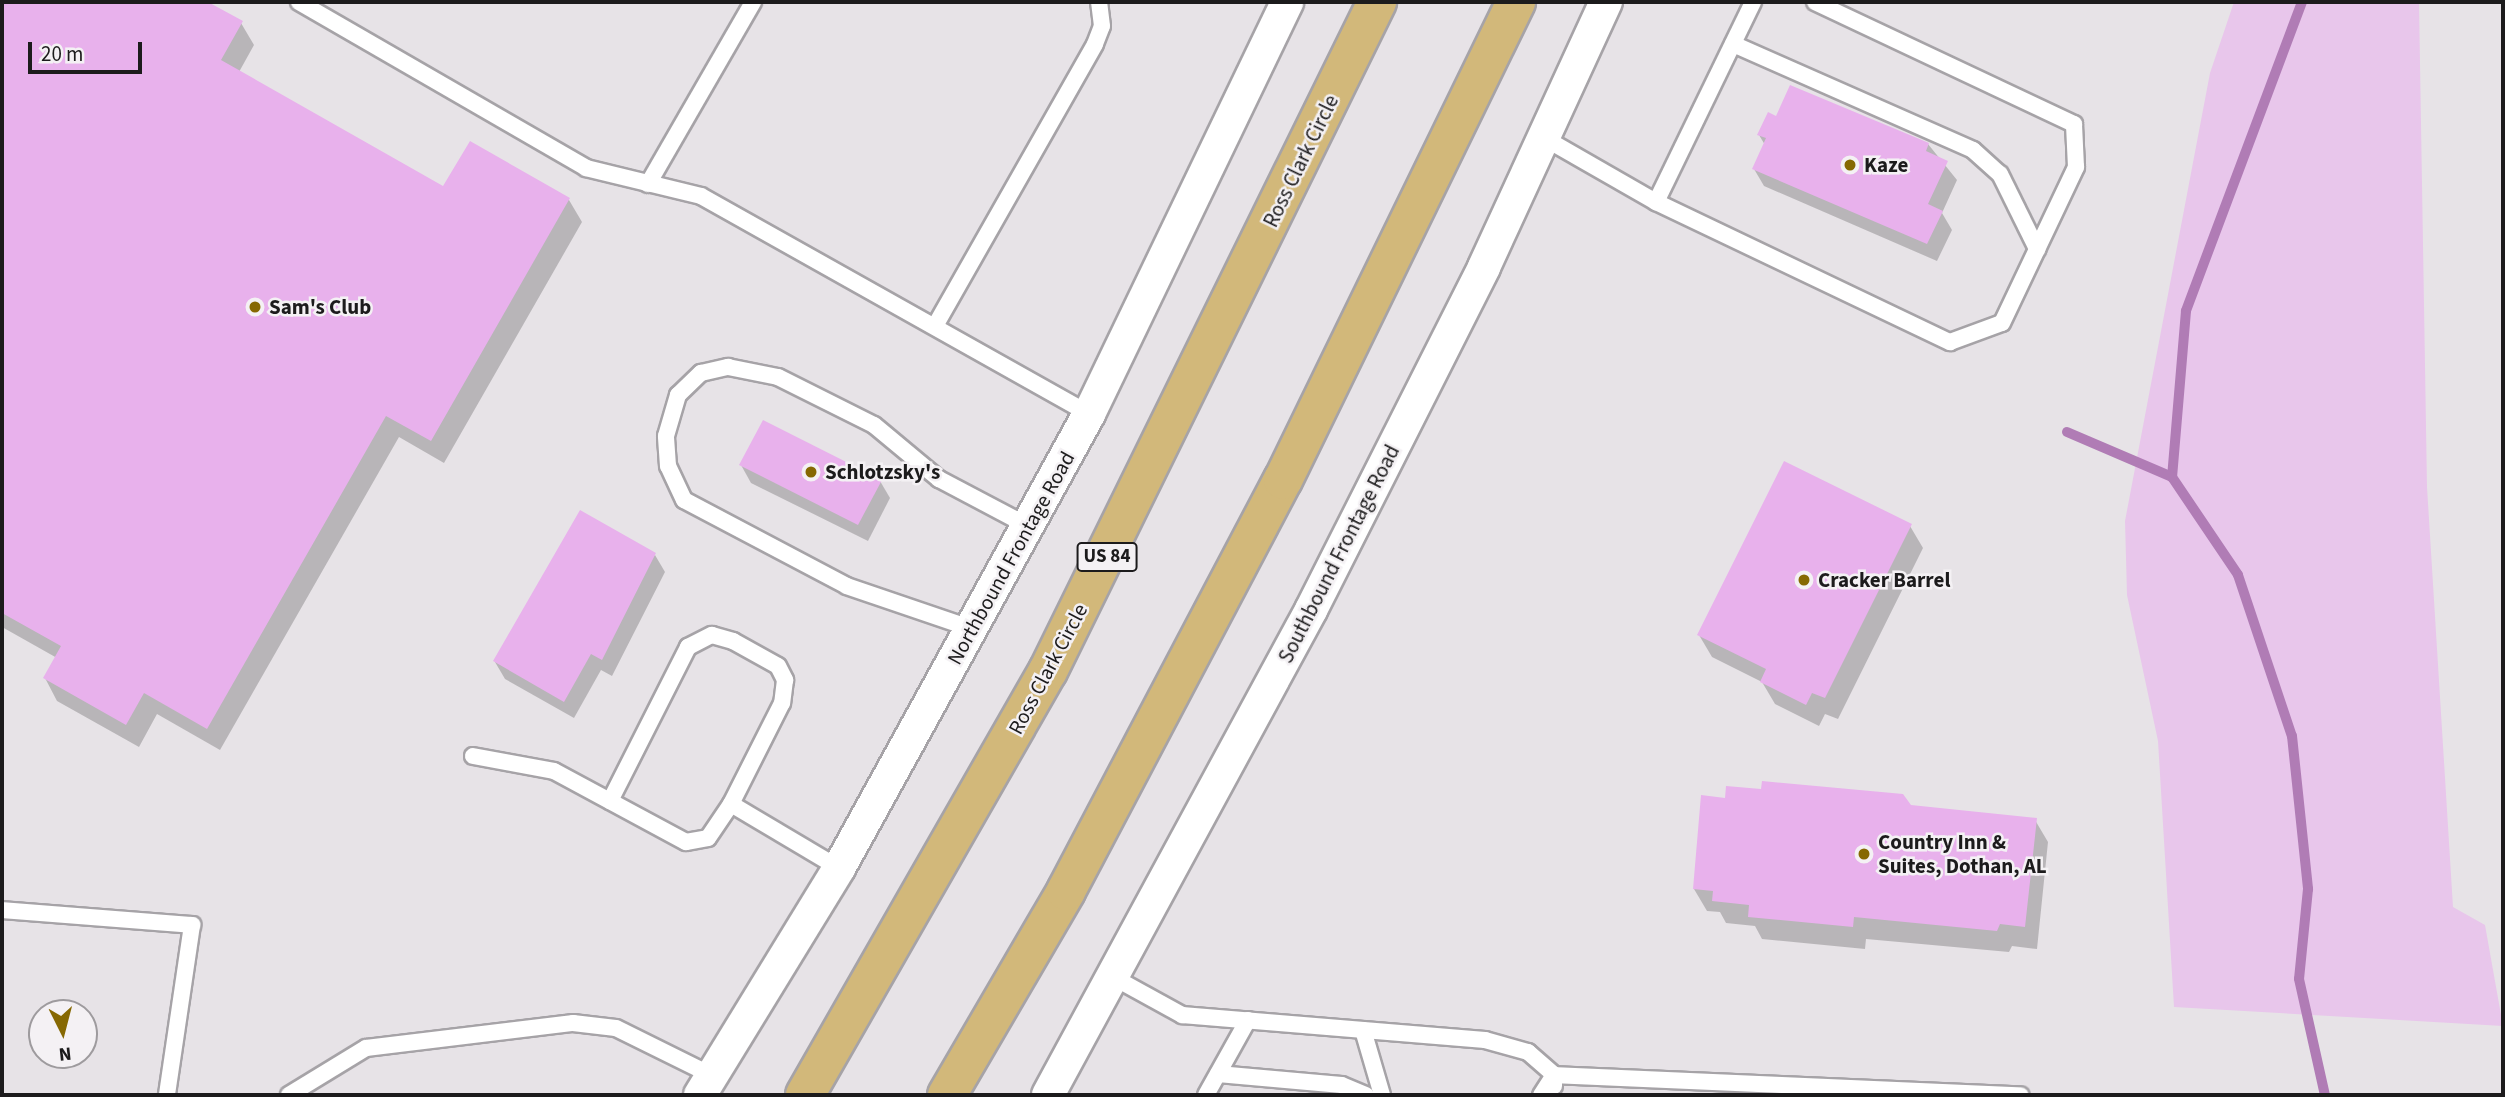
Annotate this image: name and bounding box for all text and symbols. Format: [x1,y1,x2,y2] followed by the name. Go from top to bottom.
[32,28,145,72] scale bar
[41,39,83,69] text: 20 m
[1258,91,1344,231] street label: Ross Clark Circle
[1864,152,1908,178] place label: Kaze
[1842,157,1858,173] marker: Kaze
[269,294,371,320] place label: Sam's Club
[247,299,263,315] marker: Sam's Club
[1273,441,1405,667] street label: Southbound Frontage Road
[942,447,1080,669] street label: Northbound Frontage Road
[825,459,940,485] place label: Schlotzsky's
[803,464,819,480] marker: Schlotzsky's
[1076,542,1138,572] road number: US 84
[1818,567,1950,593] place label: Cracker Barrel
[1796,572,1812,588] marker: Cracker Barrel
[1003,599,1093,739] street label: Ross Clark Circle
[1878,829,2047,879] place label: Country Inn & Suites, Dothan, AL
[1856,846,1872,862] marker: Country Inn & Suites, Dothan, AL
[28,999,98,1069] north arrow
[57,1039,73,1067] text: N

